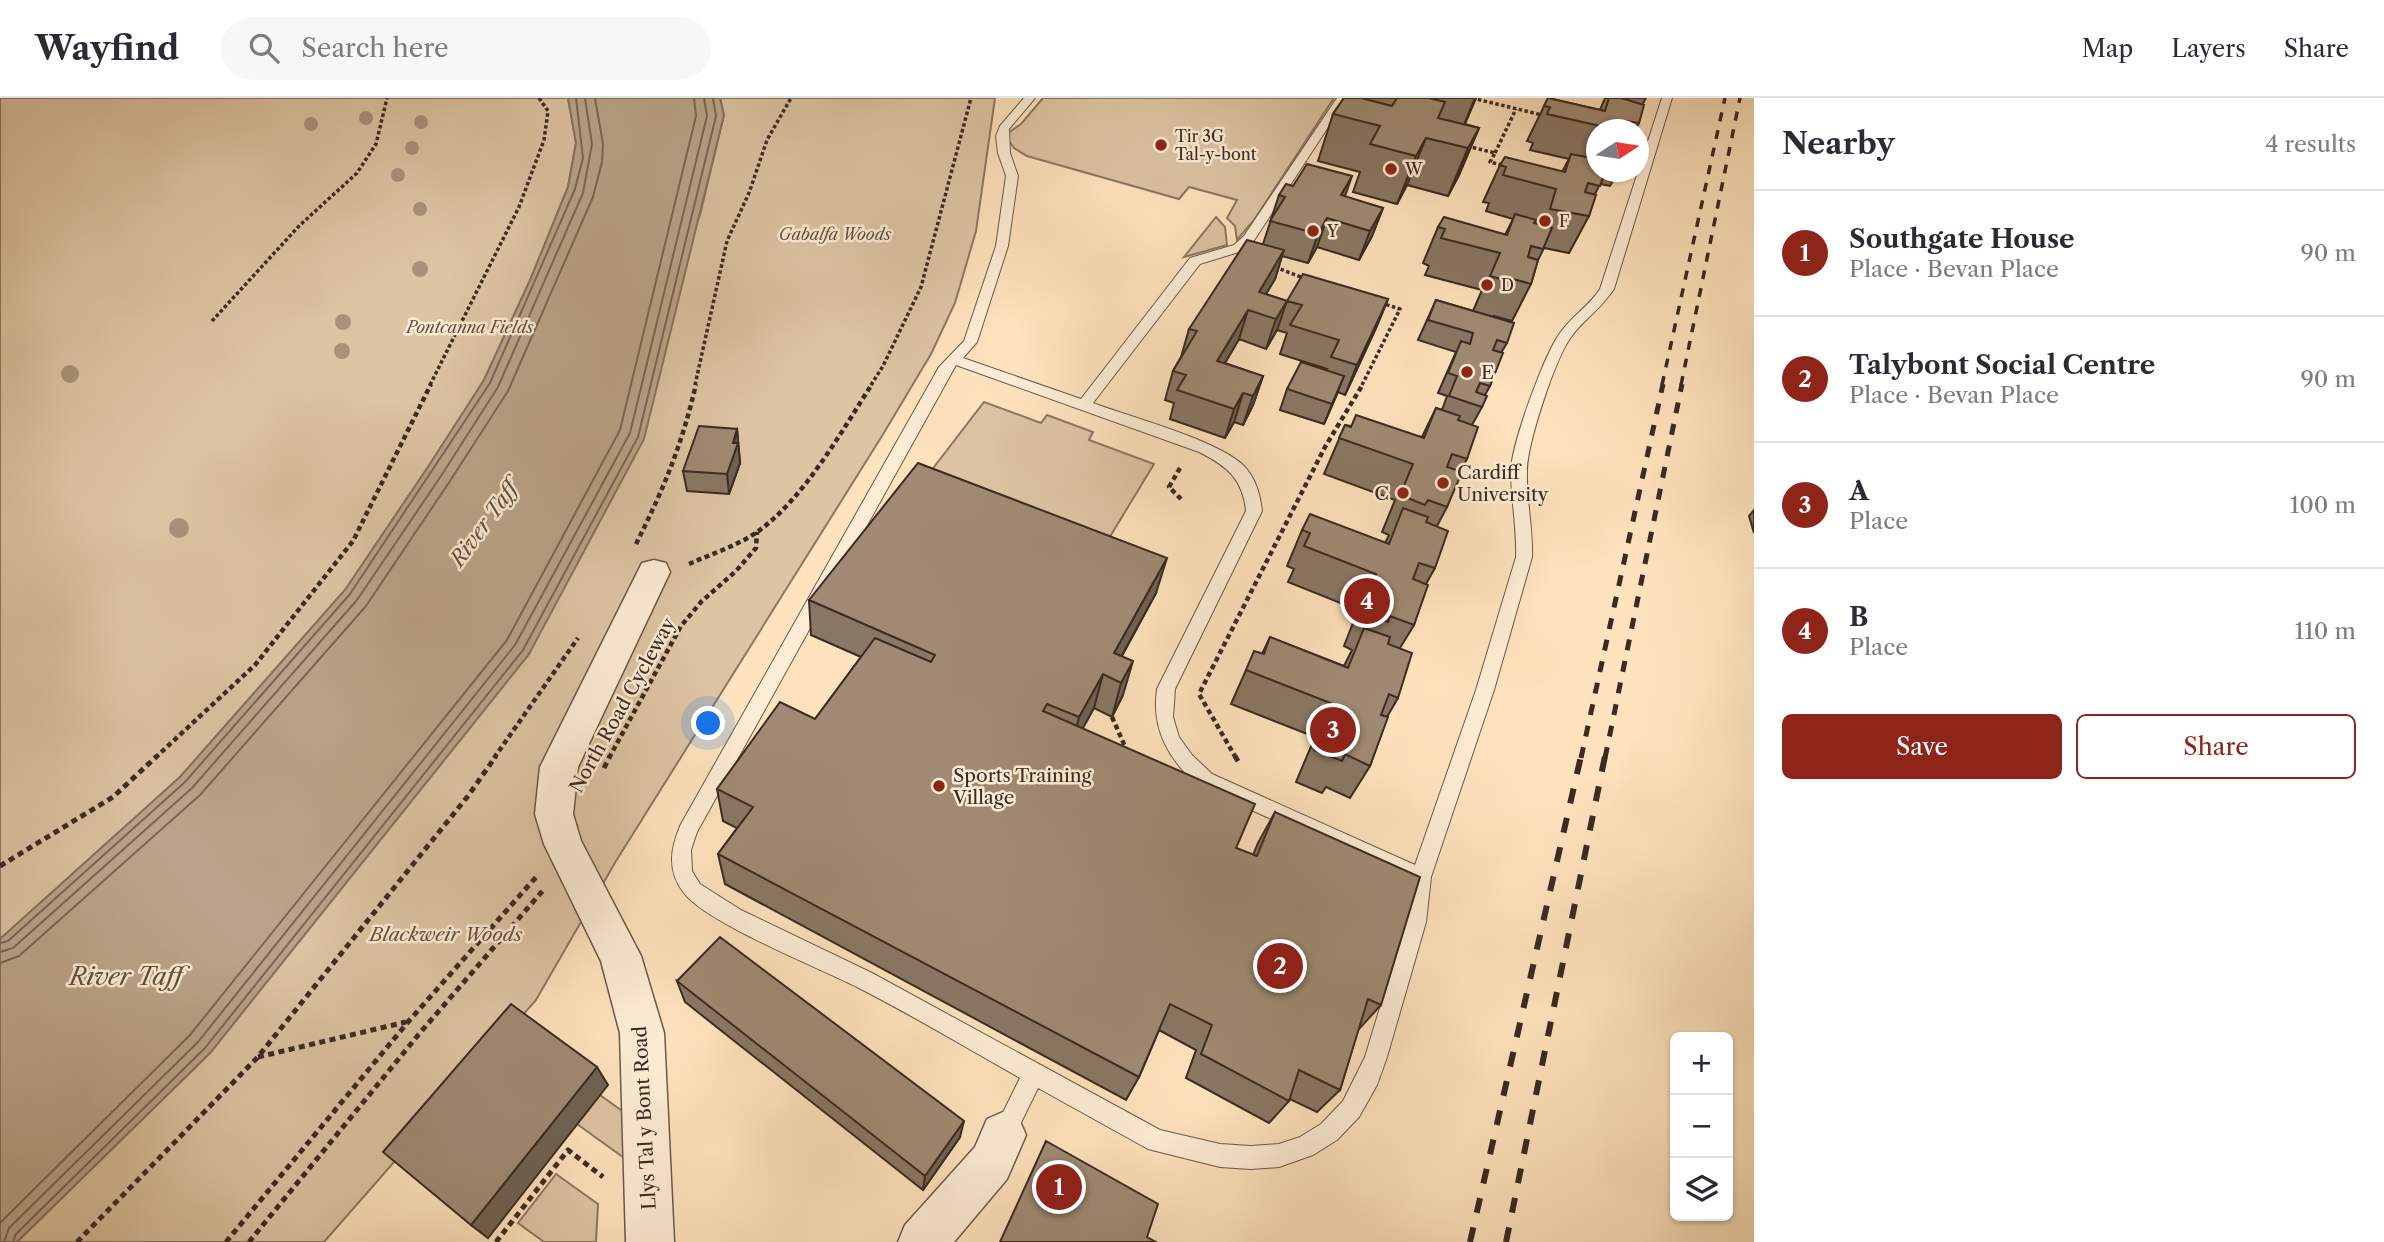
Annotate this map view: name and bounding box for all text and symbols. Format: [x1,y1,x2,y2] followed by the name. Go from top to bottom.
[221,17,711,80] search box
[35,28,179,69] text: Wayfind
[245,29,283,67] icon: search
[301,32,449,64] text: Search here
[2082,34,2133,63] text: Map
[2171,34,2246,63] text: Layers
[2284,34,2349,63] text: Share
[1586,119,1649,182] north arrow
[1782,125,1895,162] text: Nearby
[1175,126,1257,164] place label: Tir 3G Tal-y-bont
[2265,130,2356,158] text: 4 results
[1153,137,1169,153] marker: Tir 3G Tal-y-bont
[1404,159,1423,179] place label: W
[1383,161,1399,177] marker: W
[1559,211,1569,231] place label: F
[1537,213,1553,229] marker: F
[1326,221,1339,241] place label: Y
[1305,223,1321,239] marker: Y
[1849,223,2075,255] text: Southgate House
[779,224,891,244] park label: Gabalfa Woods
[1800,239,1810,267] text: 1
[2300,239,2356,267] text: 90 m
[1849,255,2059,283] text: Place · Bevan Place
[1501,275,1514,295] place label: D
[1479,277,1495,293] marker: D
[405,317,533,337] park label: Pontcanna Fields
[1849,349,2155,381] text: Talybont Social Centre
[1481,361,1494,384] place label: E
[1459,364,1475,380] marker: E
[1798,365,1812,393] text: 2
[2300,365,2356,393] text: 90 m
[1849,381,2059,409] text: Place · Bevan Place
[1457,461,1549,506] place label: Cardiff University
[443,471,527,573] water label: River Taff
[1435,475,1451,491] marker: Cardiff University
[1849,475,1869,507] text: A
[1374,482,1389,505] place label: C
[1395,485,1411,501] marker: C
[1799,491,1812,519] text: 3
[2290,491,2356,519] text: 100 m
[1849,507,1908,535] text: Place
[1344,575,1390,627] pin: 4
[1849,601,1868,633] text: B
[565,613,680,797] street label: North Road Cycleway
[1798,617,1812,645] text: 4
[2295,617,2356,645] text: 110 m
[1849,633,1908,661] text: Place
[1310,704,1356,756] pin: 3
[691,706,725,740] your location
[1782,714,2062,779] button: Save
[2076,714,2356,779] button: Share
[952,764,1093,809] place label: Sports Training Village
[931,778,947,794] marker: Sports Training Village
[368,923,523,946] park label: Blackweir Woods
[1257,940,1303,992] pin: 2
[68,962,191,991] water label: River Taff
[628,1025,661,1211] street label: Llys Tal y Bont Road
[1670,1032,1733,1221] map controls
[1670,1032,1733,1095] button: +
[1670,1095,1733,1158] button: −
[1670,1158,1733,1221] button: layers
[1036,1161,1082,1213] pin: 1

